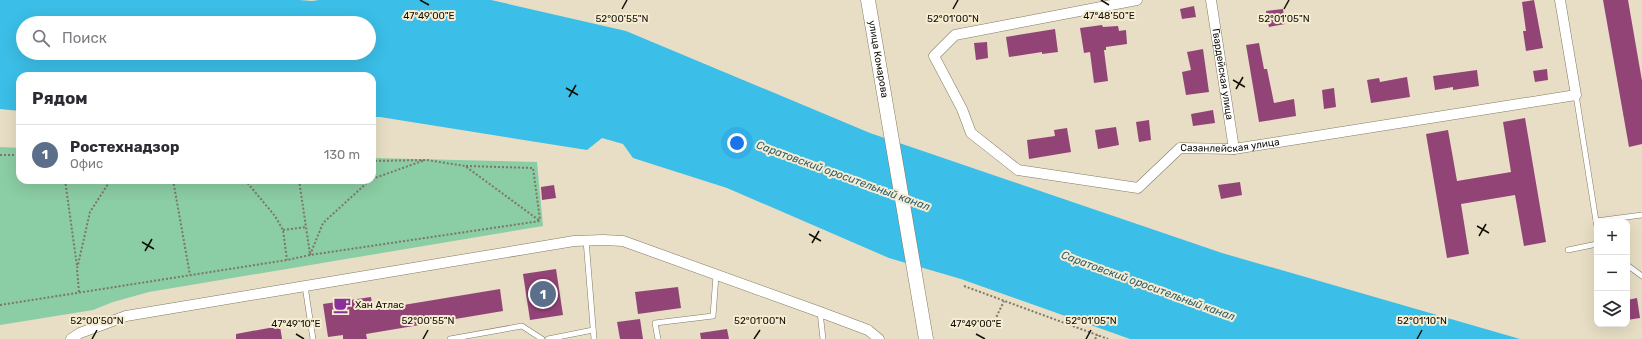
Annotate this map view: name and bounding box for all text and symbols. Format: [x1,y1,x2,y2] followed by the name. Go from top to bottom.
[403,10,455,22] text: 47°49'00"E
[1083,10,1135,22] text: 47°48'50"E
[595,13,649,25] text: 52°00'55"N
[927,13,979,25] text: 52°01'00"N
[1258,13,1310,25] text: 52°01'05"N
[16,16,376,60] search box
[866,20,891,99] street label: улица Комарова
[30,27,52,49] icon: search
[1209,28,1235,121] street label: Гвардейская улица
[62,29,107,47] text: Поиск
[32,88,88,108] text: Рядом
[727,133,747,153] your location
[1180,136,1280,155] street label: Сазанлейская улица
[70,138,179,156] text: Ростехнадзор
[754,138,932,214] water label: Саратовский оросительный канал
[42,147,48,162] text: 1
[324,147,360,162] text: 130 m
[70,156,103,171] text: Офис
[1594,219,1630,327] map controls
[1594,219,1630,255] button: +
[1059,248,1237,324] water label: Саратовский оросительный канал
[1594,255,1630,291] button: −
[530,279,556,309] pin: 1
[1594,291,1630,327] button: layers
[332,295,352,315] cafe icon: Хан Атлас
[355,299,405,311] place label: Хан Атлас
[70,315,124,327] text: 52°00'50"N
[401,315,455,327] text: 52°00'55"N
[734,315,786,327] text: 52°01'00"N
[1065,315,1117,327] text: 52°01'05"N
[1397,315,1447,327] text: 52°01'10"N
[271,318,321,330] text: 47°49'10"E
[950,318,1002,330] text: 47°49'00"E

